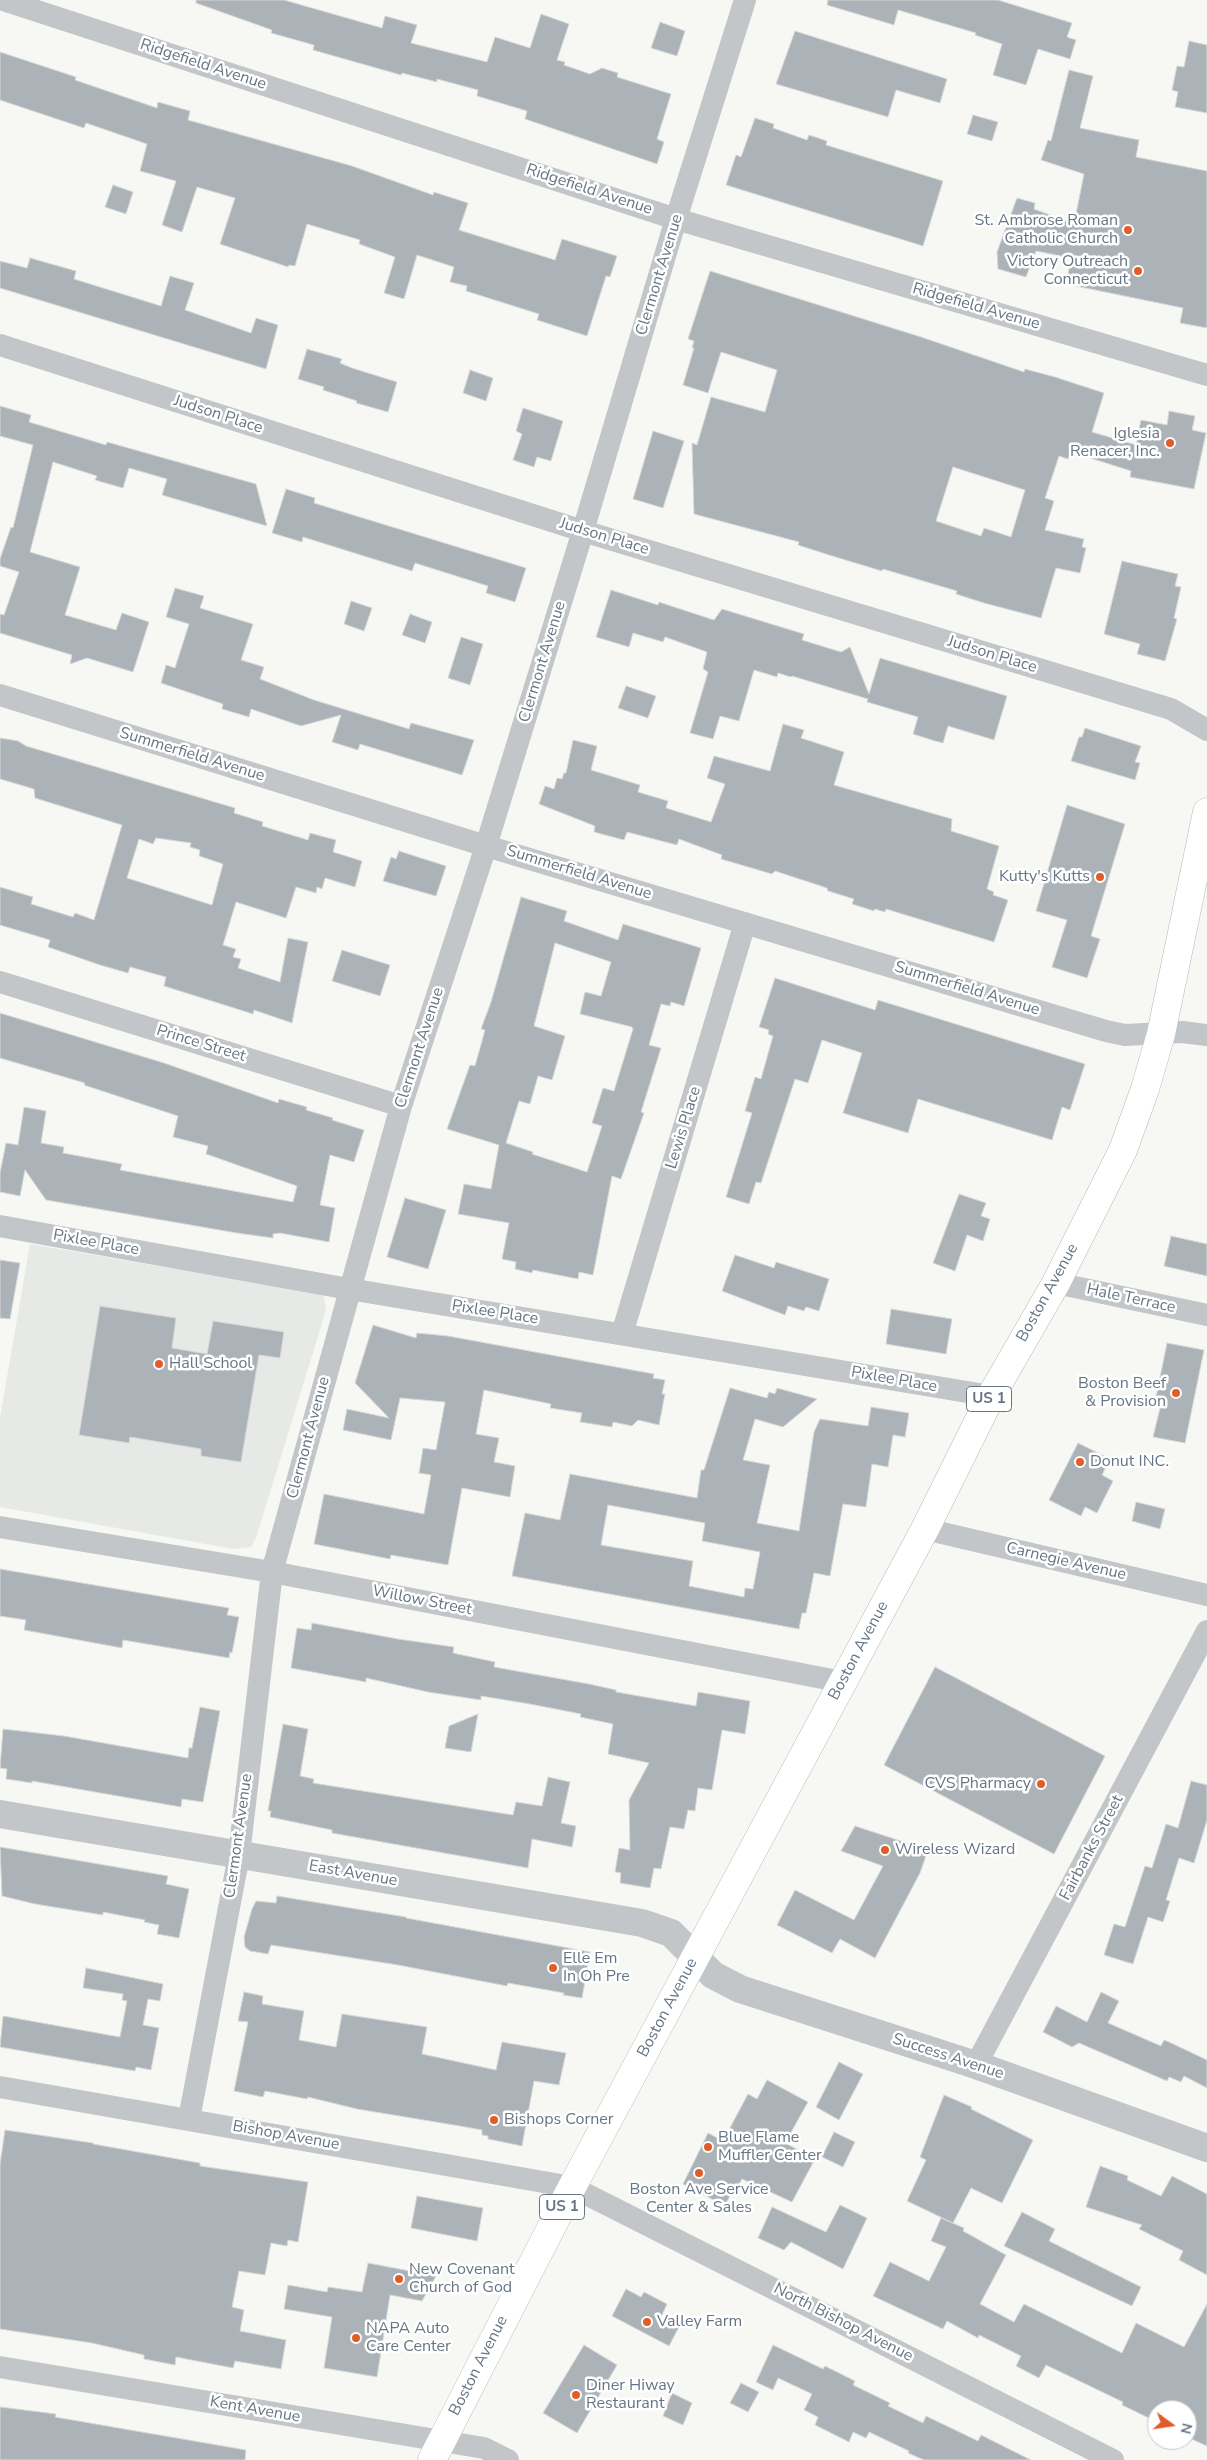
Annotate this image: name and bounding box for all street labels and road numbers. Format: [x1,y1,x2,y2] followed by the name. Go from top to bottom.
[137,36,269,94] street label: Ridgefield Avenue
[523,161,655,219] street label: Ridgefield Avenue
[632,212,688,338] street label: Clermont Avenue
[910,280,1042,334] street label: Ridgefield Avenue
[171,392,265,438] street label: Judson Place
[557,514,651,560] street label: Judson Place
[515,599,571,725] street label: Clermont Avenue
[945,632,1039,678] street label: Judson Place
[117,724,267,786] street label: Summerfield Avenue
[504,842,654,904] street label: Summerfield Avenue
[892,958,1042,1020] street label: Summerfield Avenue
[391,985,449,1111] street label: Clermont Avenue
[154,1021,248,1067] street label: Prince Street
[662,1085,706,1171] street label: Lewis Place
[51,1226,141,1260] street label: Pixlee Place
[1013,1241,1083,1345] street label: Boston Avenue
[1085,1280,1177,1318] street label: Hale Terrace
[450,1297,540,1329] street label: Pixlee Place
[849,1363,939,1397] street label: Pixlee Place
[283,1375,335,1501] street label: Clermont Avenue
[966,1386,1012,1412] road number: US 1
[1004,1539,1128,1585] street label: Carnegie Avenue
[371,1582,473,1620] street label: Willow Street
[825,1598,893,1704] street label: Boston Avenue
[221,1773,257,1899] street label: Clermont Avenue
[1056,1792,1128,1904] street label: Fairbanks Street
[307,1857,399,1891] street label: East Avenue
[634,1955,702,2061] street label: Boston Avenue
[890,2030,1006,2084] street label: Success Avenue
[231,2117,341,2155] street label: Bishop Avenue
[540,2194,584,2220] road number: US 1
[770,2280,916,2366] street label: North Bishop Avenue
[446,2313,512,2419] street label: Boston Avenue
[208,2393,302,2427] street label: Kent Avenue

